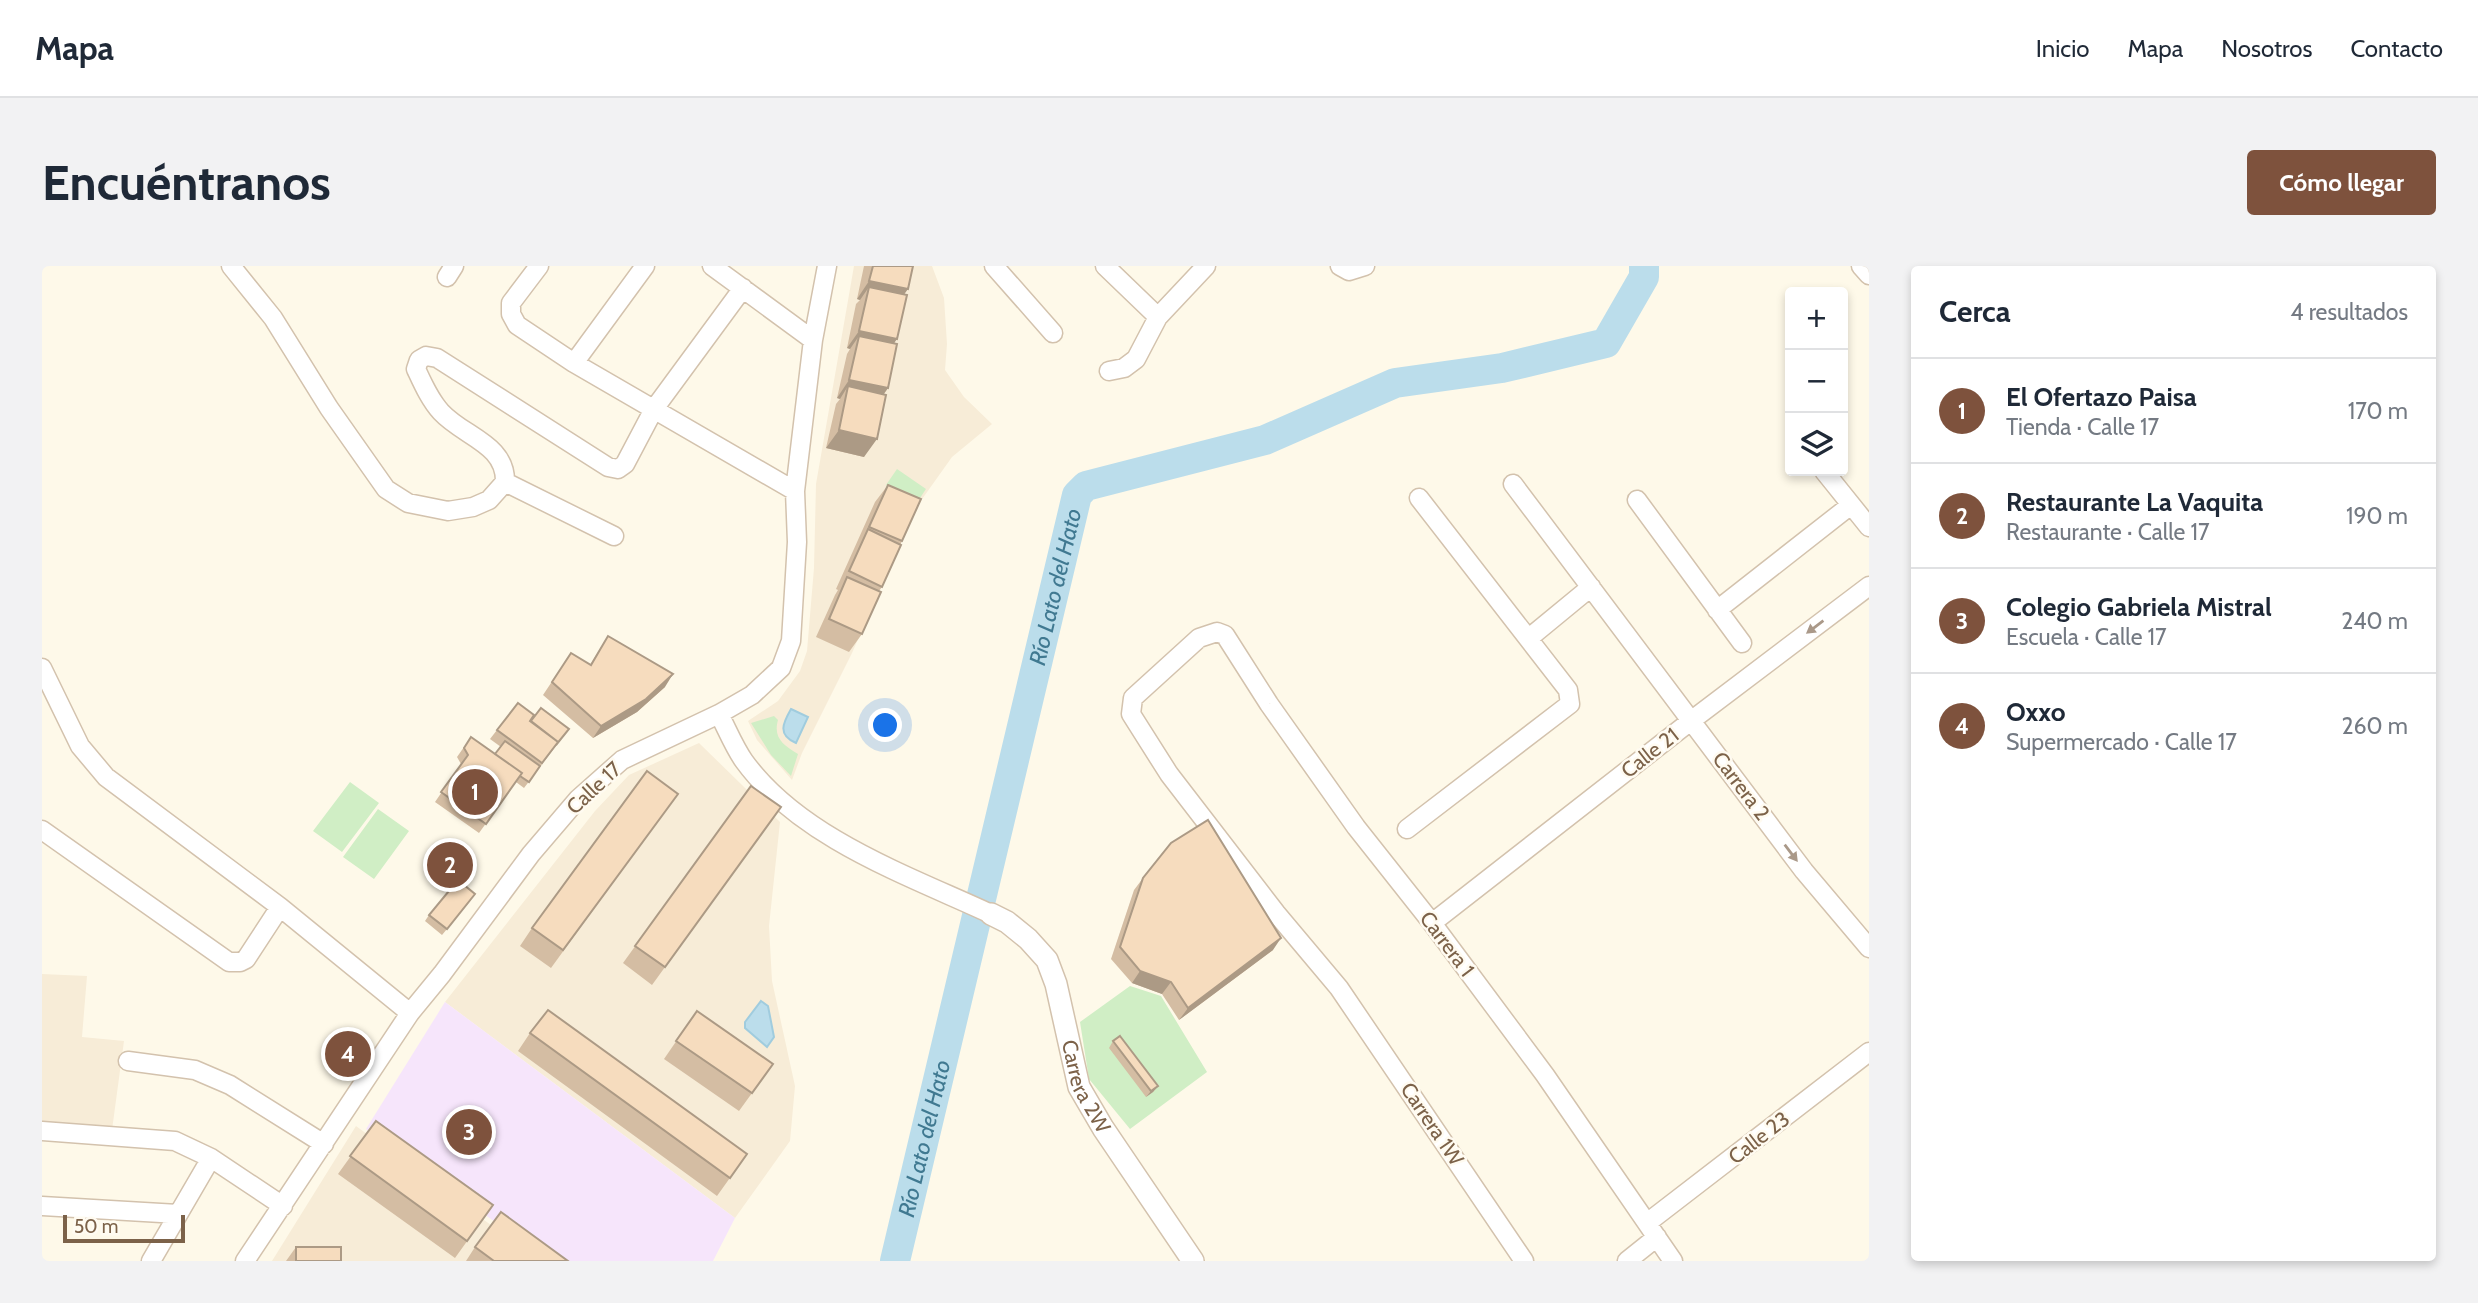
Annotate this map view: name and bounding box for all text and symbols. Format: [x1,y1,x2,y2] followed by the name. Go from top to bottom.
[35,28,114,68] text: Mapa
[2036,34,2089,63] text: Inicio
[2127,34,2183,63] text: Mapa
[2221,34,2312,63] text: Nosotros
[2350,34,2443,63] text: Contacto
[2247,150,2436,215] button: Cómo llegar
[42,153,331,212] text: Encuéntranos
[1785,287,1848,476] map controls
[1785,287,1848,350] button: +
[1939,293,2011,330] text: Cerca
[2290,298,2408,326] text: 4 resultados
[1785,350,1848,413] button: −
[2006,381,2197,413] text: El Ofertazo Paisa
[1958,397,1966,425] text: 1
[2348,397,2408,425] text: 170 m
[1785,413,1848,476] button: layers
[2006,413,2159,441] text: Tienda · Calle 17
[2006,486,2263,518] text: Restaurante La Vaquita
[1956,502,1968,530] text: 2
[2346,502,2408,530] text: 190 m
[1023,506,1087,668] water label: Río Lato del Hato
[2006,518,2210,546] text: Restaurante · Calle 17
[2006,591,2272,623] text: Colegio Gabriela Mistral
[1956,607,1968,635] text: 3
[2341,607,2408,635] text: 240 m
[1806,620,1824,635] one-way arrow
[2006,623,2167,651] text: Escuela · Calle 17
[2006,696,2065,728] text: Oxxo
[868,708,902,742] your location
[1955,712,1969,740] text: 4
[2341,712,2408,740] text: 260 m
[1616,722,1683,783] street label: Calle 21
[2006,728,2237,756] text: Supermercado · Calle 17
[1708,747,1775,825] street label: Carrera 2
[561,756,627,819] street label: Calle 17
[452,766,498,818] pin: 1
[427,839,473,891] pin: 2
[1784,844,1798,863] one-way arrow
[1415,906,1480,981] street label: Carrera 1
[325,1028,371,1080] pin: 4
[1057,1037,1116,1137] street label: Carrera 2W
[892,1057,956,1220] water label: Río Lato del Hato
[1396,1077,1469,1170] street label: Carrera 1W
[446,1106,492,1158] pin: 3
[1723,1106,1794,1169] street label: Calle 23
[63,1212,186,1244] scale bar
[74,1215,118,1238] text: 50 m

